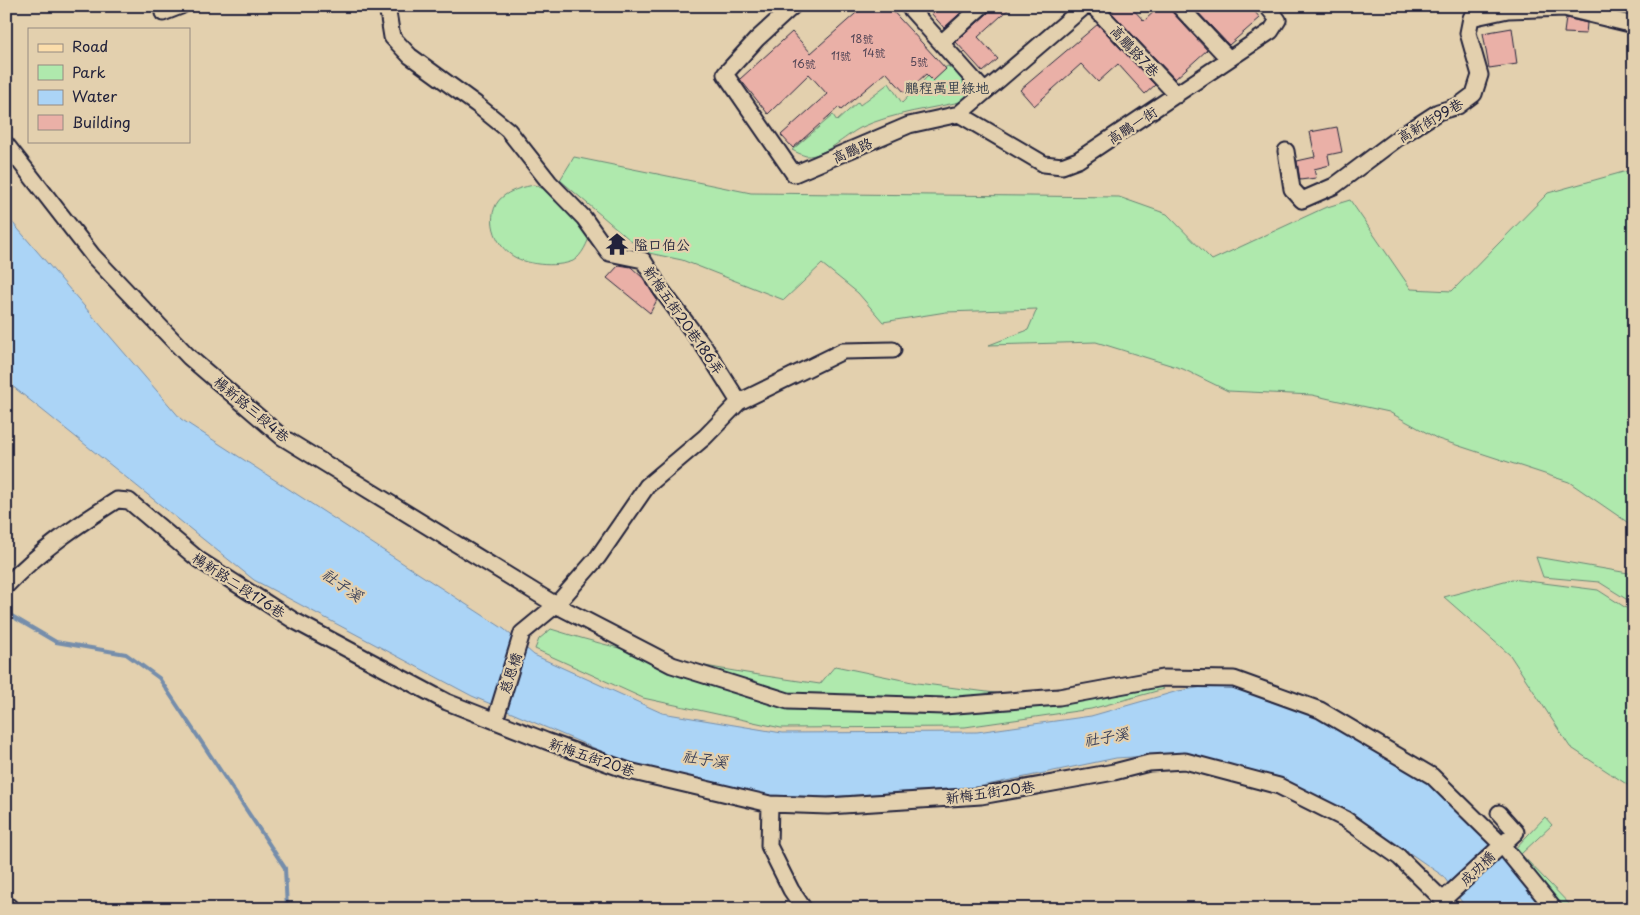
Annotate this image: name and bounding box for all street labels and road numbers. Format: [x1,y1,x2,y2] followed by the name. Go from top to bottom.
[1106,20,1165,82] street label: 高鵬路7巷
[1393,92,1468,147] street label: 高新街99巷
[1103,101,1161,149] street label: 高鵬一街
[829,132,875,168] street label: 高鵬路
[639,261,729,379] street label: 新梅五街20巷186弄
[210,371,295,448] street label: 楊新路三段4巷
[188,547,291,624] street label: 楊新路二段176巷
[494,650,526,696] street label: 慈恩橋
[546,732,639,782] street label: 新梅五街20巷
[944,775,1037,809] street label: 新梅五街20巷
[1455,846,1499,890] street label: 成功橋

